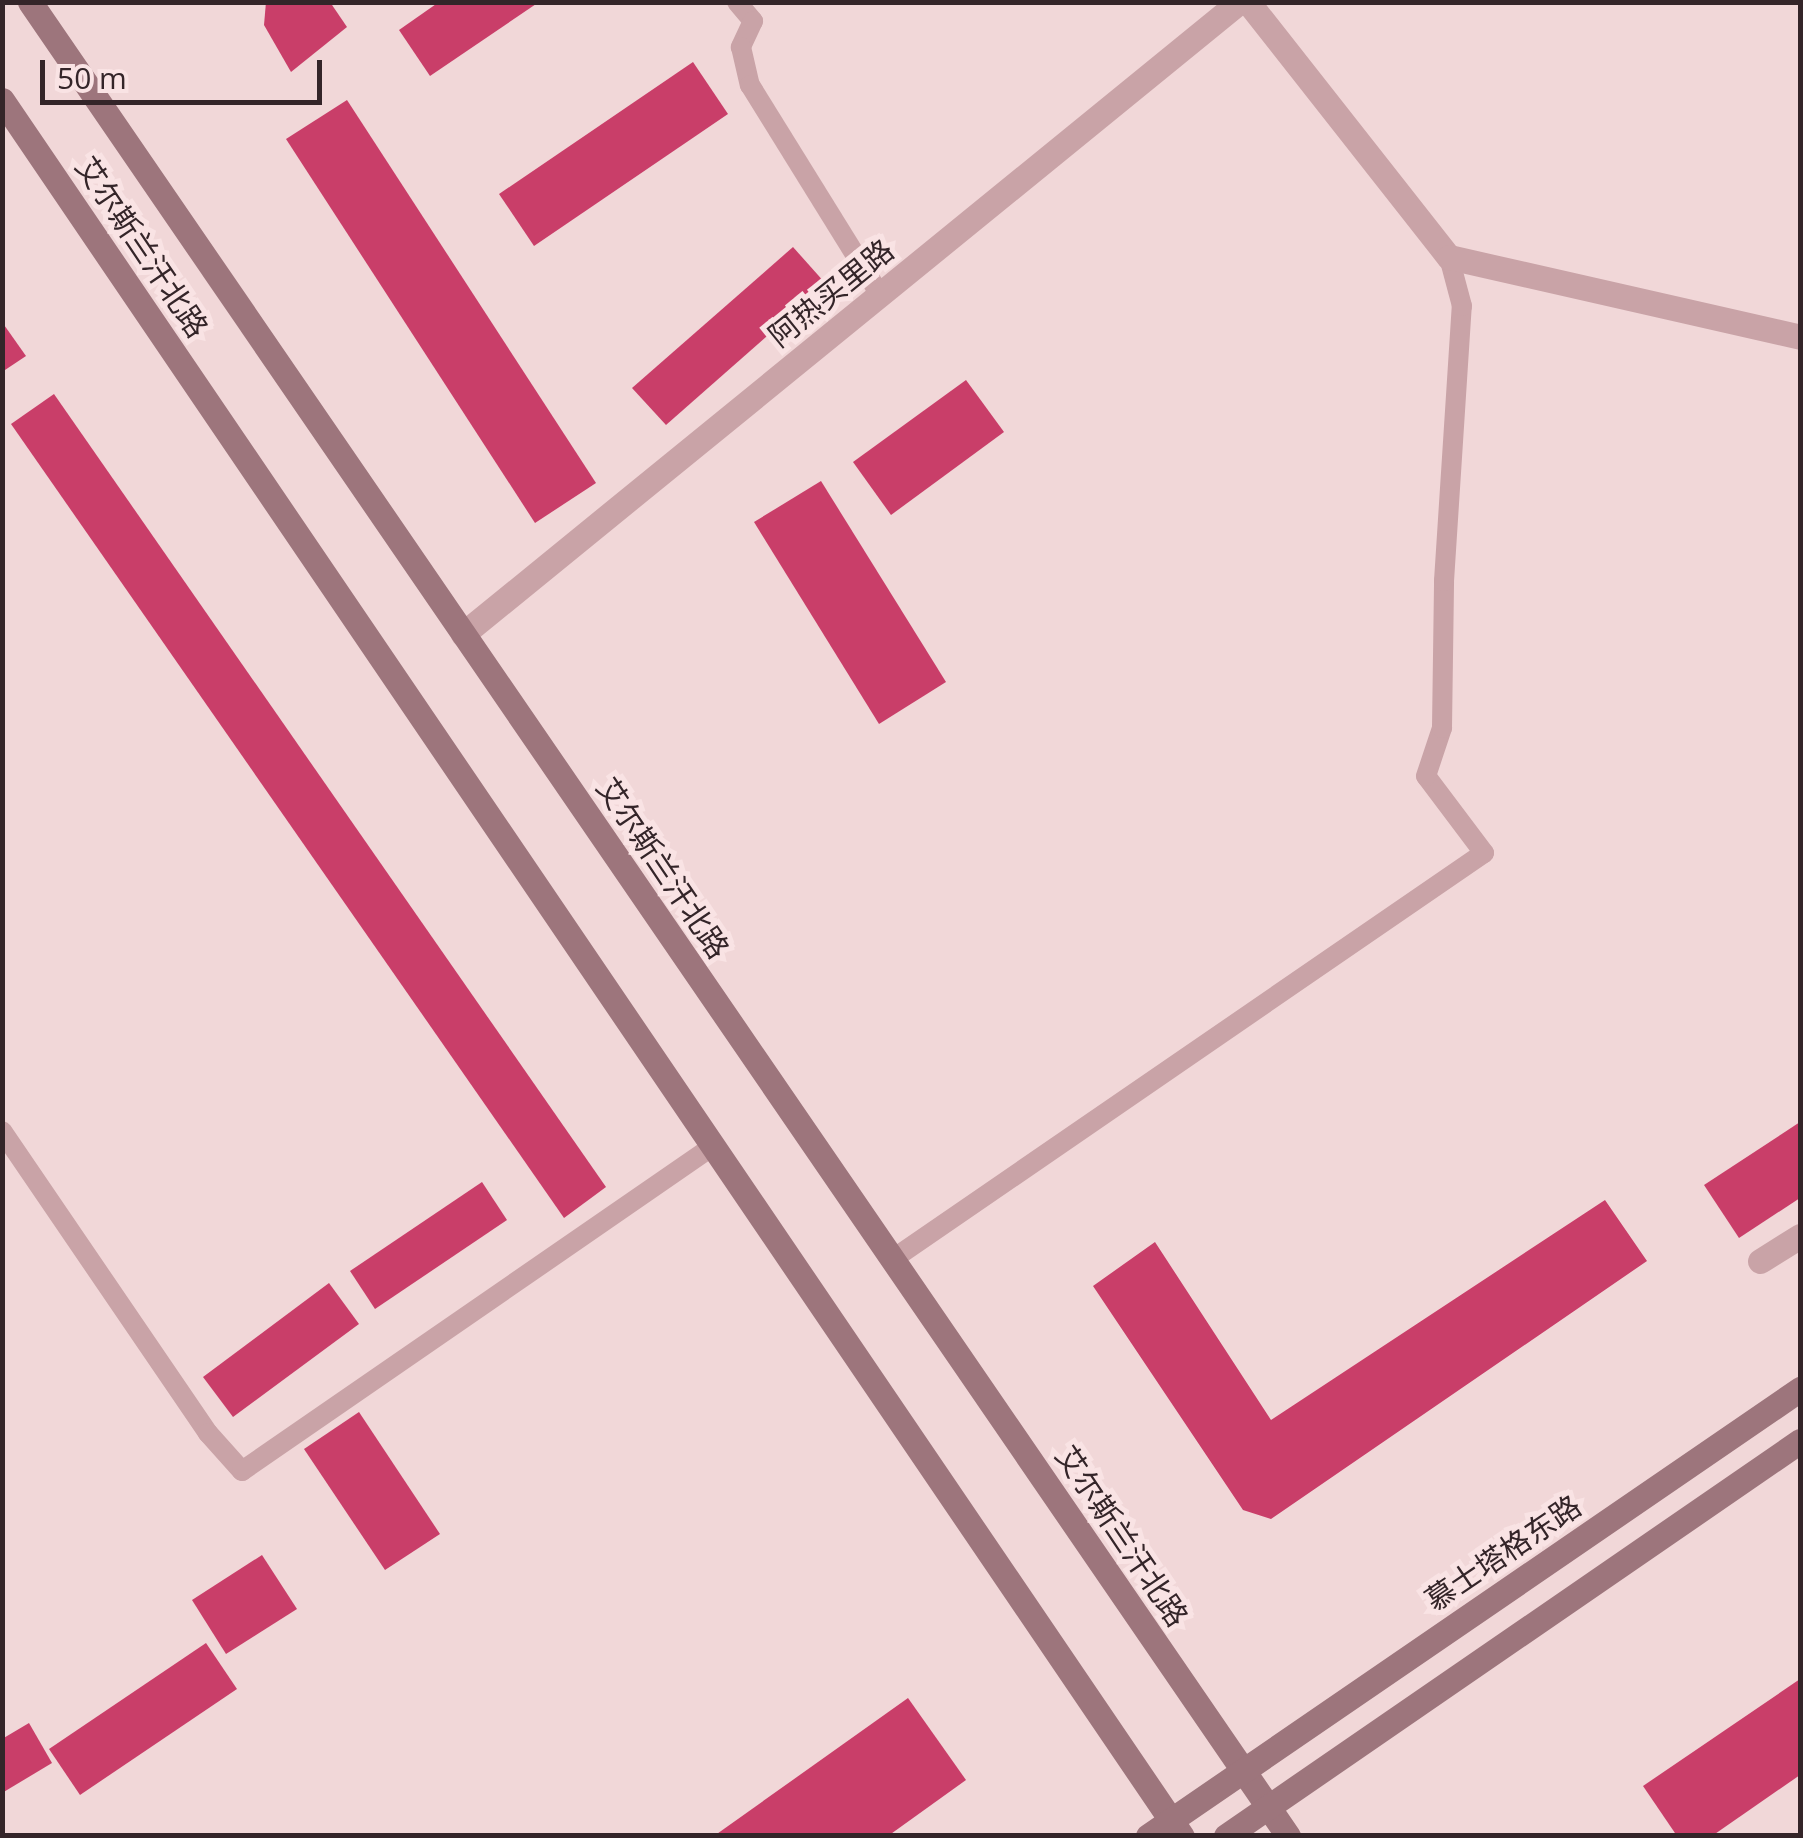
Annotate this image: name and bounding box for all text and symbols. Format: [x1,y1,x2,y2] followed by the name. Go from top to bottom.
[45,40,328,102] scale bar
[57,57,127,98] text: 50 m
[68,150,216,344] street label: 艾尔斯兰汗北路
[761,232,901,354] street label: 阿热买里路
[589,771,737,965] street label: 艾尔斯兰汗北路
[1048,1439,1196,1633] street label: 艾尔斯兰汗北路
[1418,1488,1588,1618] street label: 慕士塔格东路

